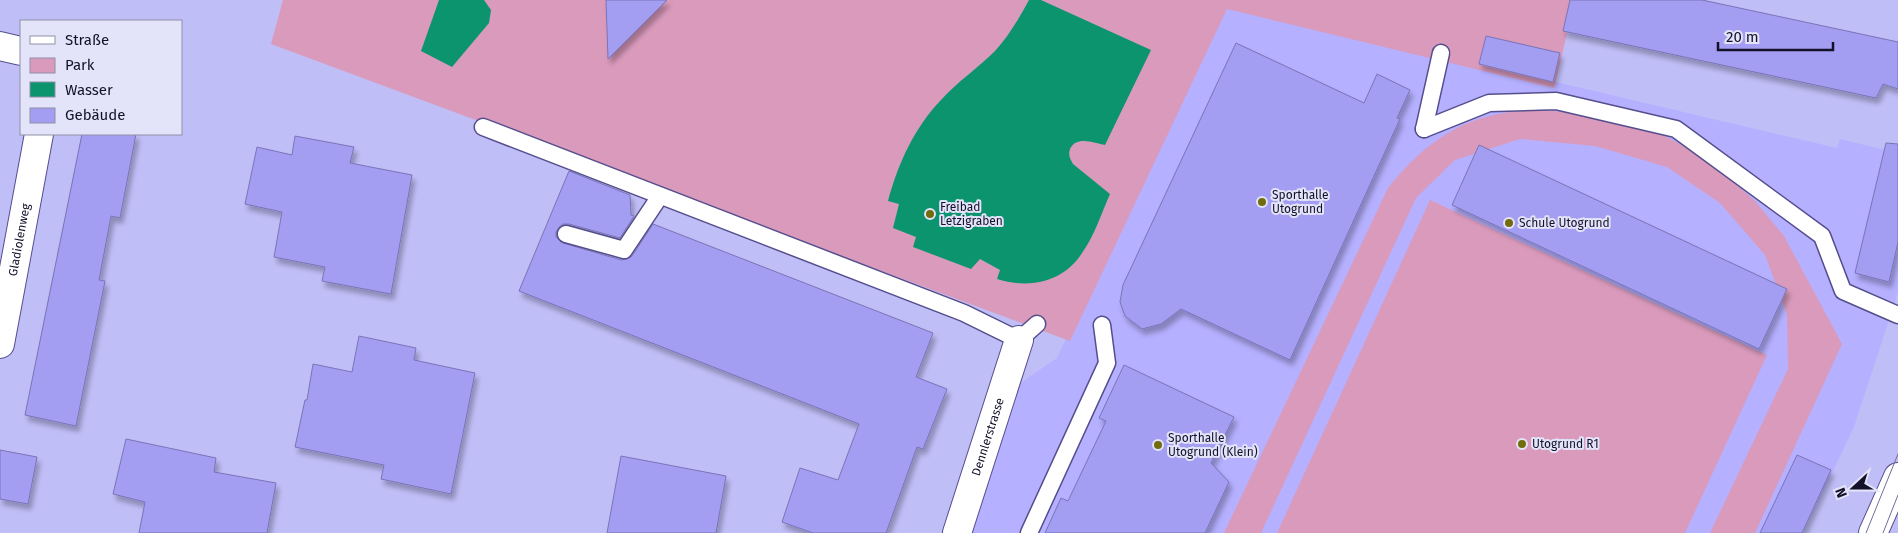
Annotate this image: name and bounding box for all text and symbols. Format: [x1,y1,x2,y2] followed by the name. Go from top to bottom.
[20,20,182,135] legend
[1718,20,1833,52] scale bar
[1726,28,1759,46] text: 20 m
[65,31,109,49] text: Straße
[65,56,95,74] text: Park
[65,81,113,99] text: Wasser
[65,106,125,124] text: Gebäude
[1272,188,1329,216] place label: Sporthalle Utogrund
[1256,196,1268,208] marker: Sporthalle Utogrund
[940,200,1003,228] place label: Freibad Letzigraben
[6,202,33,277] street label: Gladiolenweg
[924,208,936,220] marker: Freibad Letzigraben
[1519,216,1610,230] place label: Schule Utogrund
[1503,217,1515,229] marker: Schule Utogrund
[969,396,1007,478] street label: Dennlerstrasse
[1168,431,1258,459] place label: Sporthalle Utogrund (Klein)
[1532,437,1599,451] place label: Utogrund R1
[1516,438,1528,450] marker: Utogrund R1
[1152,439,1164,451] marker: Sporthalle Utogrund (Klein)
[1828,463,1878,513] north arrow
[1832,485,1851,500] text: N

